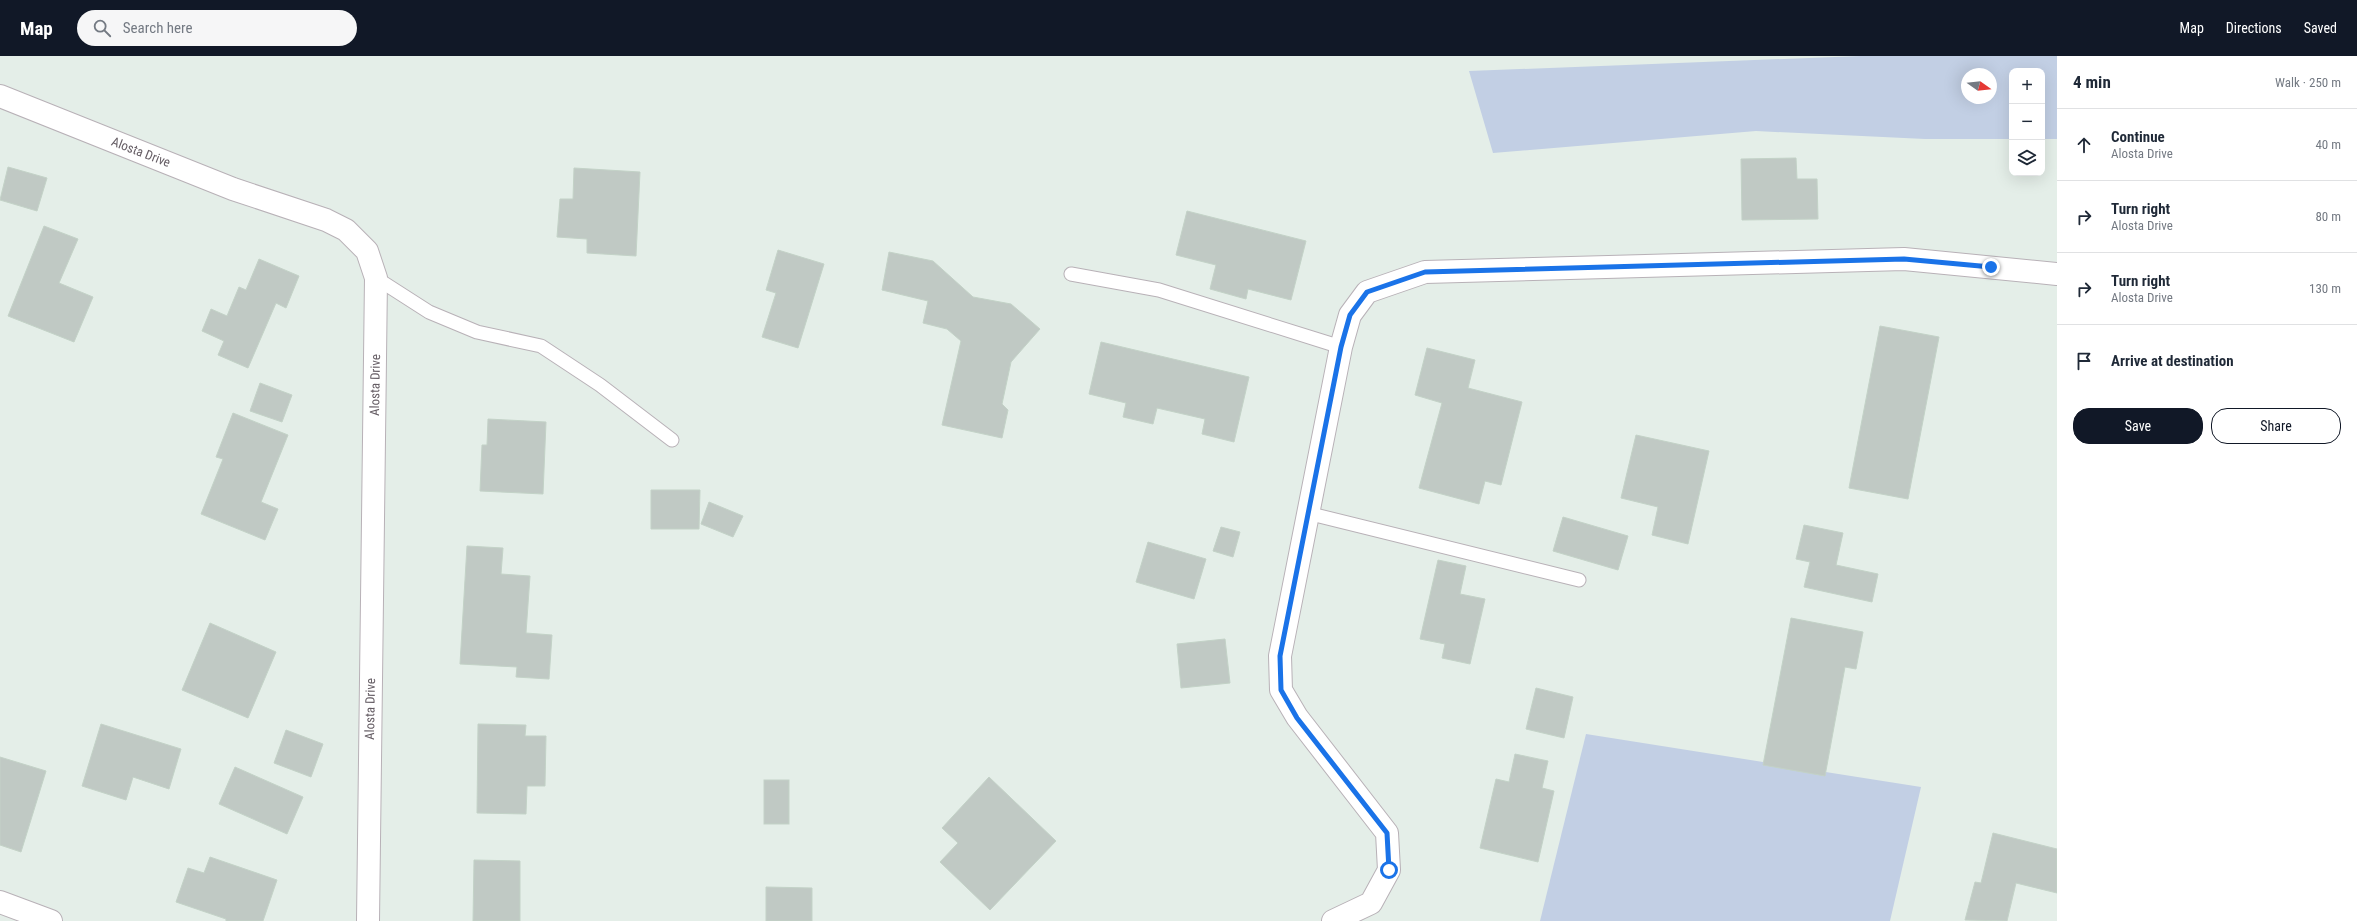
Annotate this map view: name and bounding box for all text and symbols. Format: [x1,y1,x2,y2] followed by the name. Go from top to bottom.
[77,10,357,46] search box
[20,17,53,40] text: Map
[91,17,113,39] icon: search
[123,19,193,37] text: Search here
[2180,20,2204,36] text: Map
[2226,20,2282,36] text: Directions
[2304,20,2337,36] text: Saved
[1961,68,1997,104] north arrow
[2009,68,2045,176] map controls
[2009,68,2045,104] button: +
[2073,72,2111,92] text: 4 min
[2275,75,2341,90] text: Walk · 250 m
[2009,104,2045,140] button: −
[2111,128,2165,146] text: Continue
[109,134,173,170] street label: Alosta Drive
[2073,134,2095,156] icon: ahead
[2315,137,2341,152] text: 40 m
[2009,140,2045,176] button: layers
[2111,146,2173,161] text: Alosta Drive
[2111,200,2170,218] text: Turn right
[2073,206,2095,228] icon: right
[2315,209,2341,224] text: 80 m
[2111,218,2173,233] text: Alosta Drive
[1982,258,2000,276] route end
[2111,272,2170,290] text: Turn right
[2073,278,2095,300] icon: right
[2309,281,2341,296] text: 130 m
[2111,290,2173,305] text: Alosta Drive
[2073,350,2095,372] icon: arrive
[2111,352,2234,370] text: Arrive at destination
[367,354,383,416] street label: Alosta Drive
[2073,408,2203,444] button: Save
[2211,408,2341,444] button: Share
[362,678,378,740] street label: Alosta Drive
[1380,861,1398,879] route start

